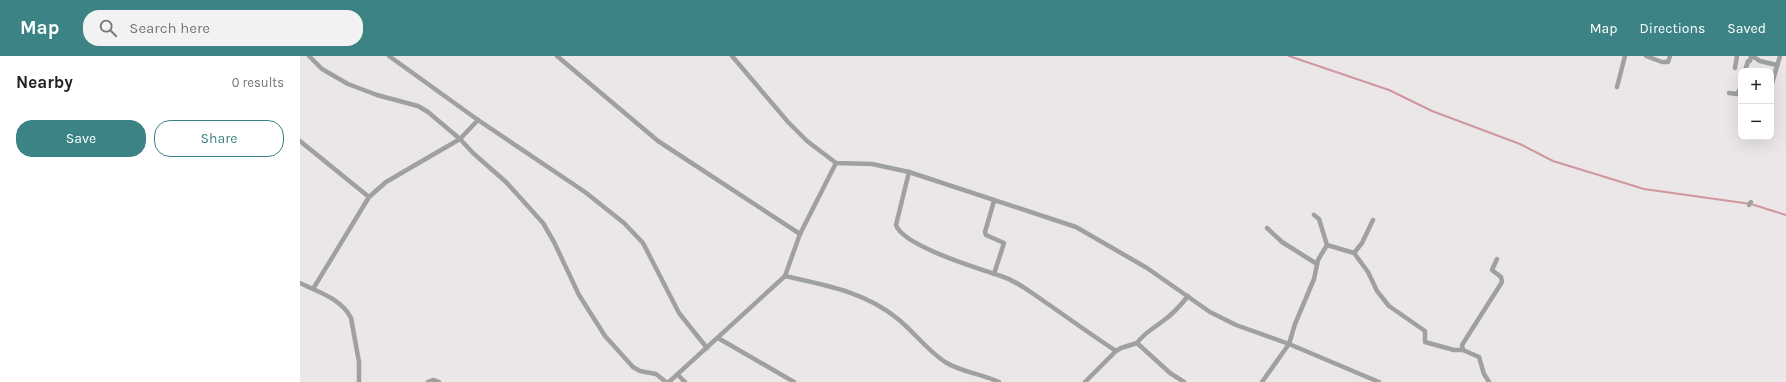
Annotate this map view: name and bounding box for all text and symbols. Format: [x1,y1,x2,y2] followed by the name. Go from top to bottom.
[83,10,363,46] search box
[20,17,59,39] text: Map
[97,17,119,39] icon: search
[129,19,210,37] text: Search here
[1590,20,1618,37] text: Map
[1640,20,1705,37] text: Directions
[1727,20,1766,37] text: Saved
[1738,68,1774,140] map controls
[1738,68,1774,104] button: +
[16,72,73,92] text: Nearby
[232,75,284,90] text: 0 results
[1738,104,1774,140] button: −
[16,120,146,157] button: Save
[154,120,284,157] button: Share

